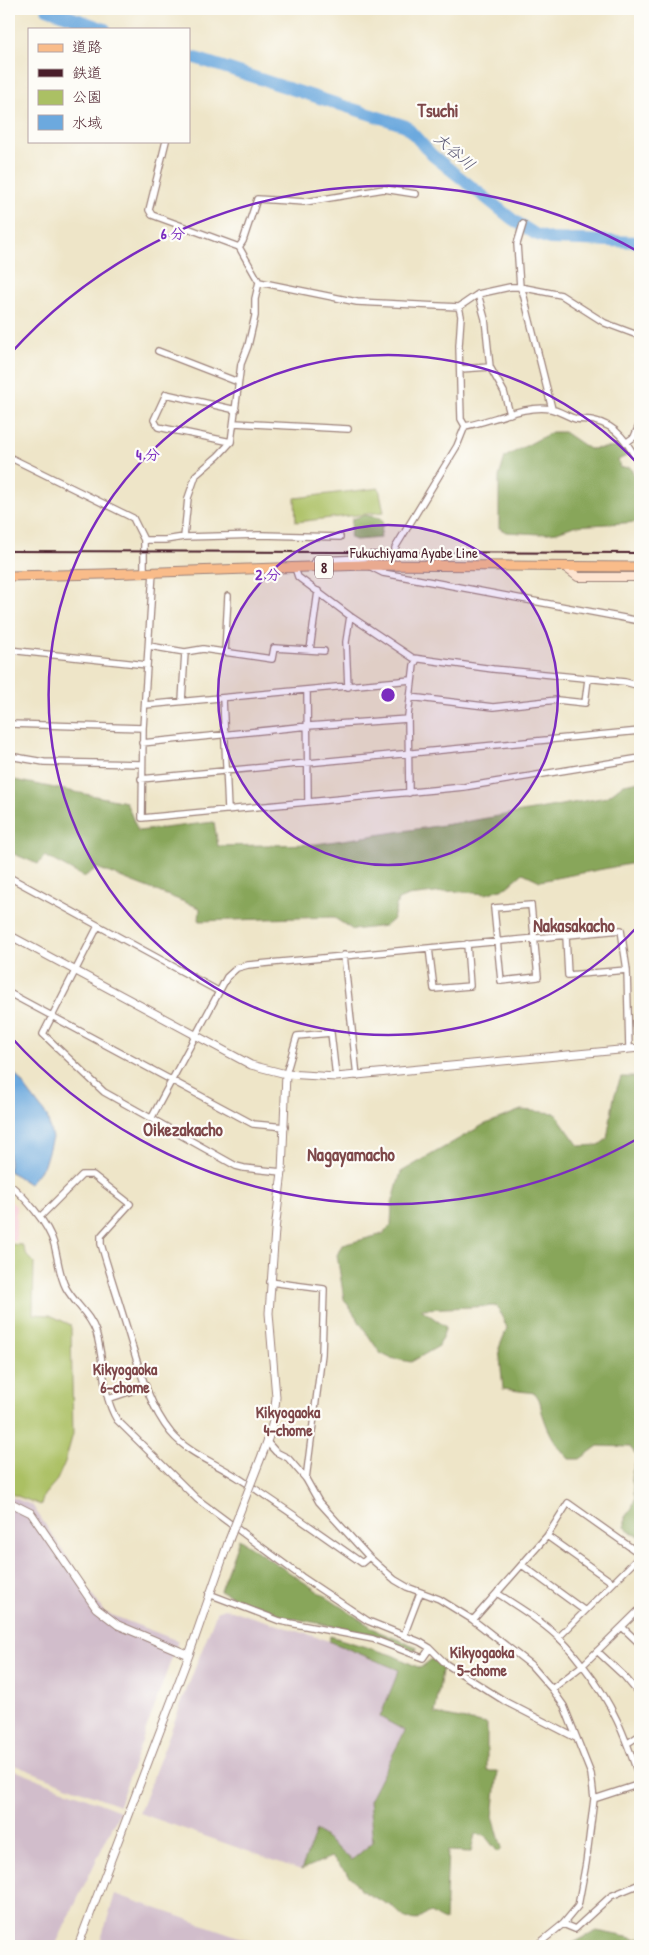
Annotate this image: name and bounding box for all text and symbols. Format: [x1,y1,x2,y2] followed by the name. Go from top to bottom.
[28,28,190,142] legend
[72,36,102,57] text: 道路
[72,62,102,83] text: 鉄道
[72,86,102,107] text: 公園
[416,98,459,123] district label: Tsuchi
[72,112,102,133] text: 水域
[430,127,480,175] water label: 大谷川
[161,223,185,244] text: 6 分
[136,444,160,465] text: 4 分
[349,542,478,563] street label: Fukuchiyama Ayabe Line
[315,556,333,578] road number: 8
[255,564,281,585] text: 2 分
[379,686,397,704] centre of rings
[533,913,615,938] district label: Nakasakacho
[143,1117,224,1142] district label: Oikezakacho
[307,1142,395,1168] district label: Nagayamacho
[93,1358,158,1398] district label: Kikyogaoka 6-chome
[256,1401,321,1441] district label: Kikyogaoka 4-chome
[450,1641,515,1681] district label: Kikyogaoka 5-chome

